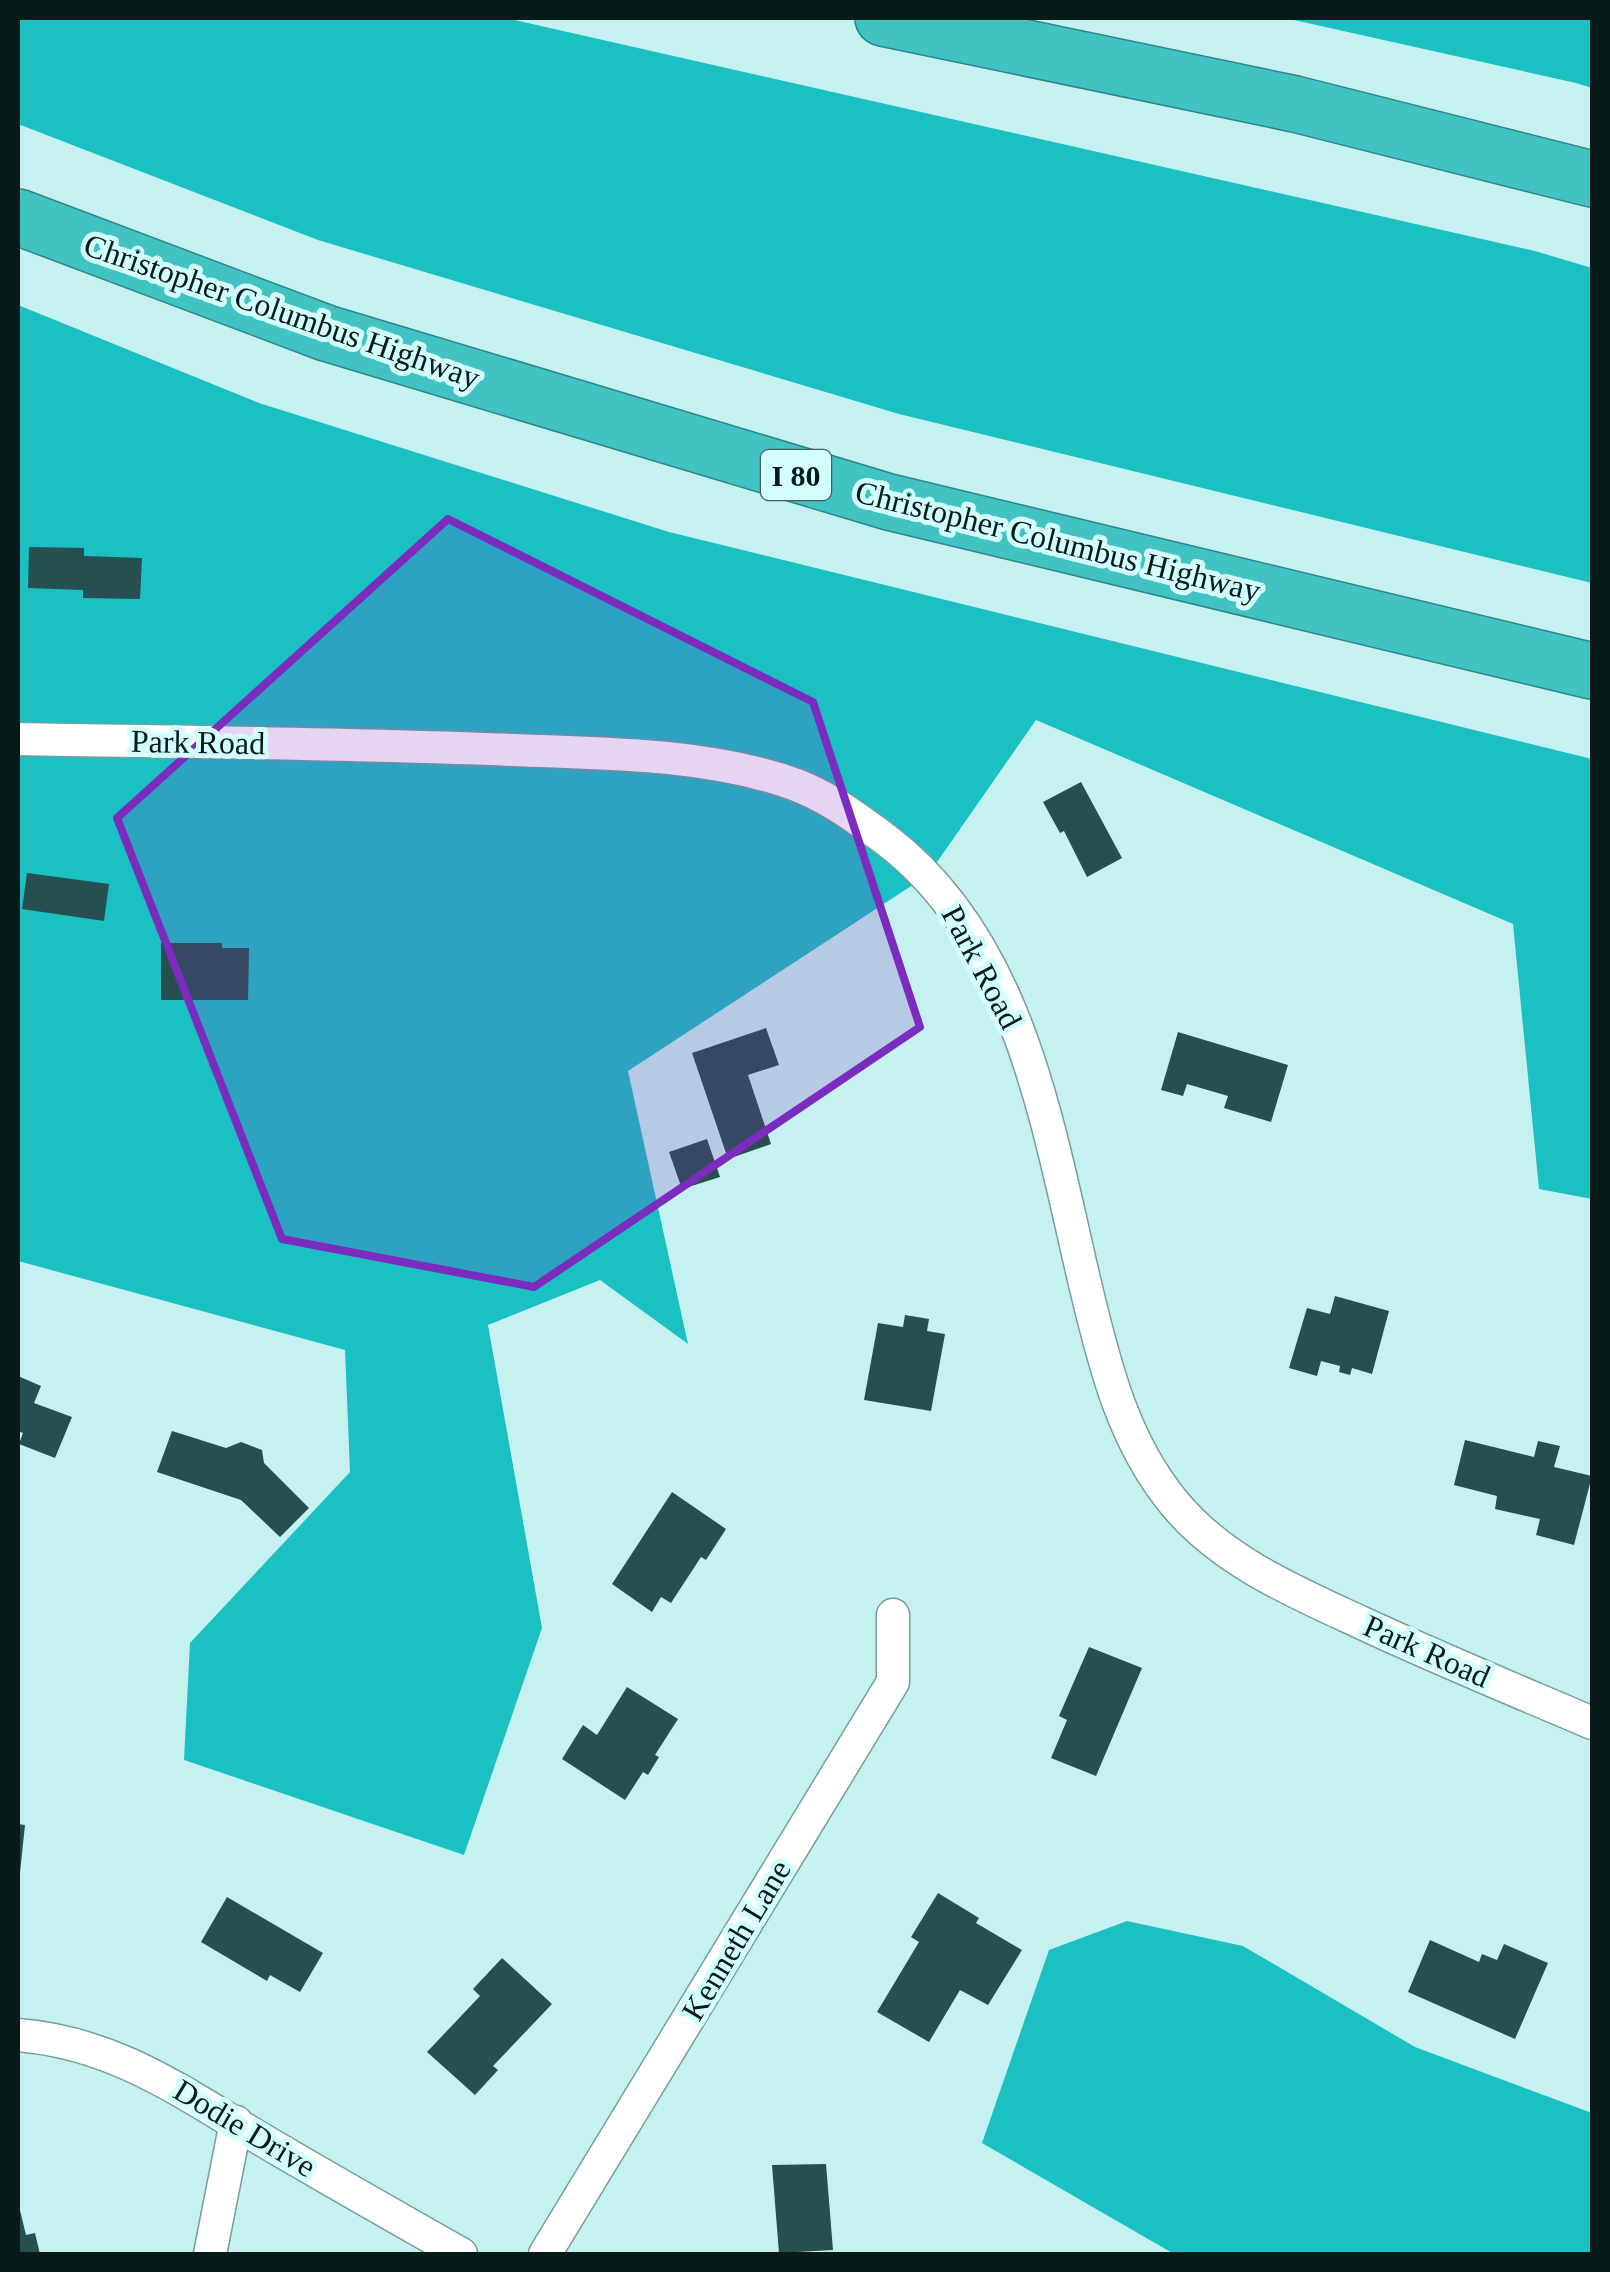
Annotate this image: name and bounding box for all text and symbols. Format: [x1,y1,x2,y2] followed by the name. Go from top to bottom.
[79,226,485,396] street label: Christopher Columbus Highway
[761,450,831,500] road number: I 80
[852,473,1264,609] street label: Christopher Columbus Highway
[131,723,265,761] street label: Park Road
[935,899,1029,1035] street label: Park Road
[1358,1607,1496,1695] street label: Park Road
[674,1853,798,2027] street label: Kenneth Lane
[168,2072,322,2184] street label: Dodie Drive

